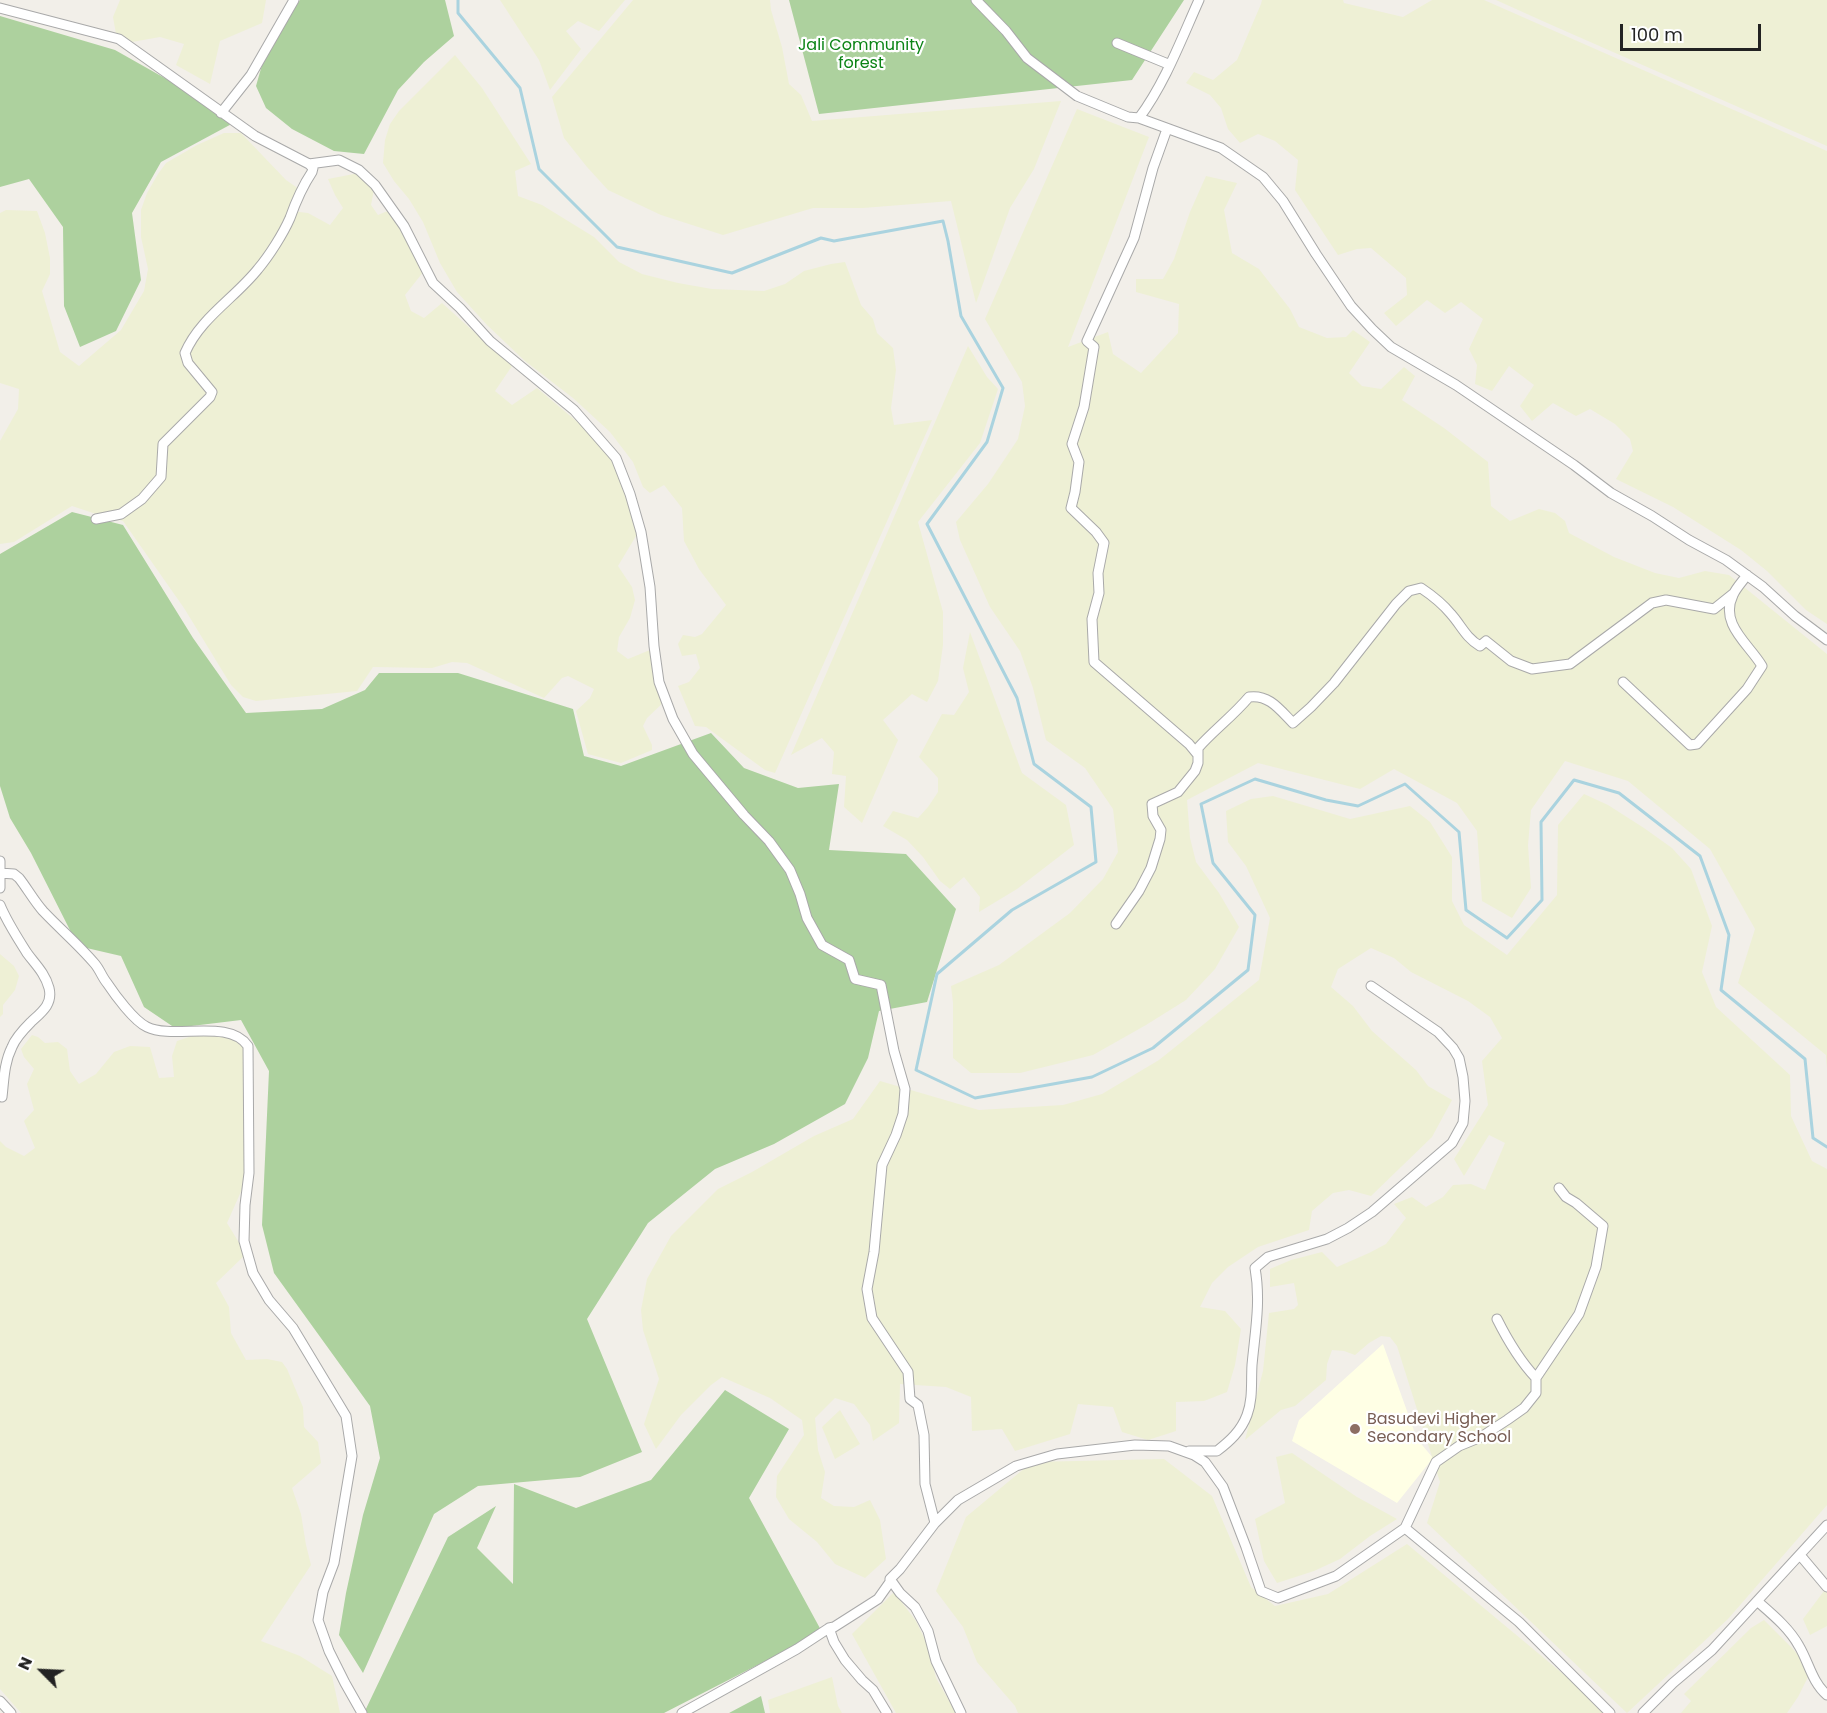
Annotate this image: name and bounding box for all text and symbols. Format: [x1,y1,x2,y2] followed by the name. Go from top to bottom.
[1623,12,1764,50] scale bar
[1631,22,1683,47] text: 100 m
[798,36,924,74] park label: Jali Community forest
[1367,1410,1511,1448] place label: Basudevi Higher Secondary School
[1348,1422,1362,1436] marker: Basudevi Higher Secondary School
[12,1641,72,1701] north arrow
[12,1653,38,1674] text: N

